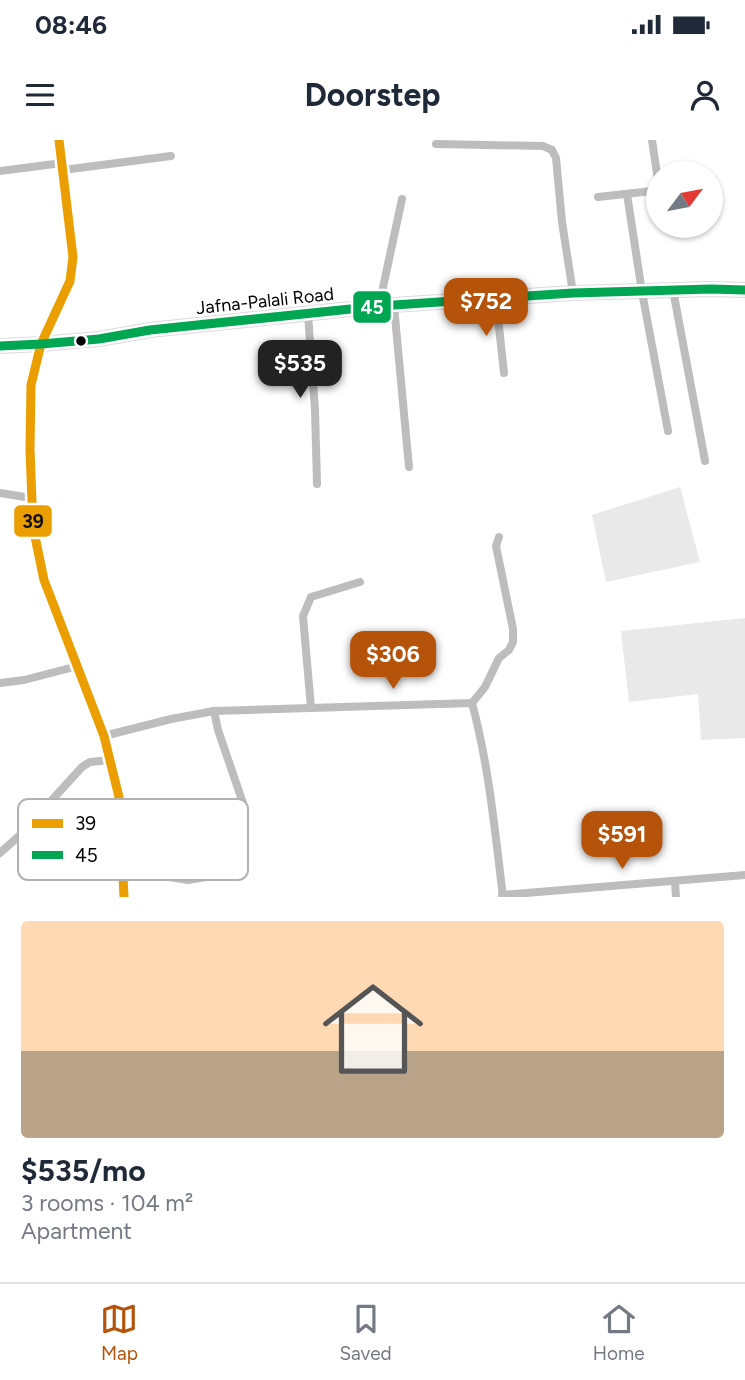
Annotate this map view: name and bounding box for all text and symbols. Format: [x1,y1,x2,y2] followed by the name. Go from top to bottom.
[35,9,107,41] text: 08:46
[21,76,59,114] icon: menu
[304,76,441,114] text: Doorstep
[686,76,724,114] icon: person
[646,161,723,238] north arrow
[646,161,723,238] map controls
[445,278,527,338] pin: $752
[195,283,335,319] street label: Jafna-Palali Road
[460,287,512,315] text: $752
[352,290,392,324] line badge: 45
[360,296,384,319] text: 45
[74,334,88,348] unlabelled marker
[259,341,341,400] pin: $535
[274,349,326,377] text: $535
[13,504,53,538] line badge: 39
[22,510,44,533] text: 39
[352,631,434,691] pin: $306
[366,640,420,668] text: $306
[18,799,248,880] legend
[75,812,96,835] text: 39
[581,812,663,871] pin: $591
[597,820,647,848] text: $591
[75,844,98,867] text: 45
[310,966,436,1092] icon: home
[21,1152,146,1189] text: $535/mo
[21,1189,193,1217] text: 3 rooms · 104 m²
[21,1217,132,1245] text: Apartment
[100,1300,138,1365] tab: Map
[339,1300,392,1365] tab: Saved
[593,1300,645,1365] tab: Home

